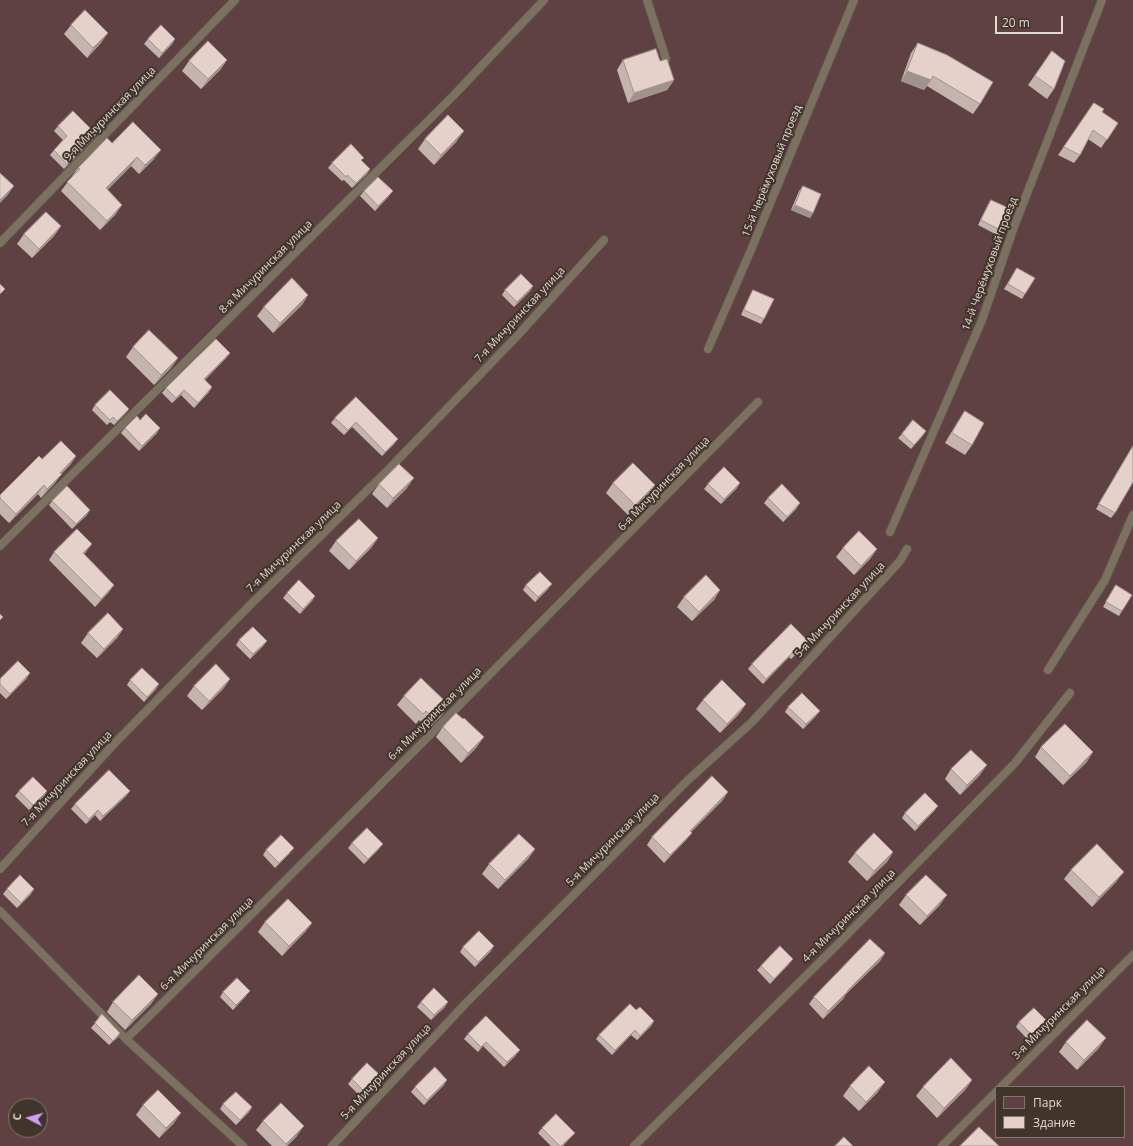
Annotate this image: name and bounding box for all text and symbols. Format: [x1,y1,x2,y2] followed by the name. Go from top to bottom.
[997,8,1065,34] scale bar
[1002,14,1030,31] text: 20 m
[61,64,159,164] street label: 9-я Мичуринская улица
[739,103,805,239] street label: 15-й Черёмуховый проезд
[960,195,1020,333] street label: 14-й Черёмуховый проезд
[217,218,315,316] street label: 8-я Мичуринская улица
[472,264,568,366] street label: 7-я Мичуринская улица
[615,434,713,534] street label: 6-я Мичуринская улица
[244,498,344,596] street label: 7-я Мичуринская улица
[792,559,888,661] street label: 5-я Мичуринская улица
[386,665,484,763] street label: 6-я Мичуринская улица
[19,728,115,830] street label: 7-я Мичуринская улица
[564,791,662,889] street label: 5-я Мичуринская улица
[800,867,898,965] street label: 4-я Мичуринская улица
[158,895,256,993] street label: 6-я Мичуринская улица
[1010,964,1108,1062] street label: 3-я Мичуринская улица
[338,1021,434,1123] street label: 5-я Мичуринская улица
[995,1086,1125,1138] legend
[1033,1094,1062,1111] text: Парк
[8,1098,48,1138] north arrow
[9,1113,24,1121] text: С
[1033,1114,1076,1131] text: Здание

